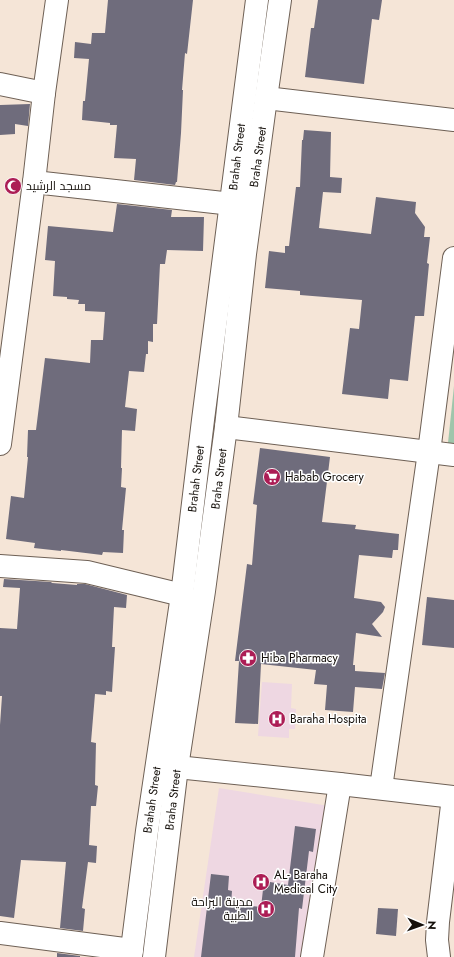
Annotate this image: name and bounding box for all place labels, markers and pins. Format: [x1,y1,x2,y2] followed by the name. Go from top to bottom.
[3,176,23,196] mosque icon: مسجد الرشيد
[26,177,91,195] place label: مسجد الرشيد
[262,467,282,487] supermarket icon: Habab Grocery
[285,468,365,486] place label: Habab Grocery
[238,648,258,668] pharmacy icon: Hiba Pharmacy
[261,649,339,667] place label: Hiba Pharmacy
[267,709,287,729] hospital icon: Baraha Hospita
[290,710,367,728] place label: Baraha Hospita
[274,866,338,898] place label: AL- Baraha Medical City
[251,872,271,892] hospital icon: AL- Baraha Medical City
[191,893,253,925] place label: مدينة البراحة الطبية
[256,899,276,919] hospital icon: مدينة البراحة الطبية

